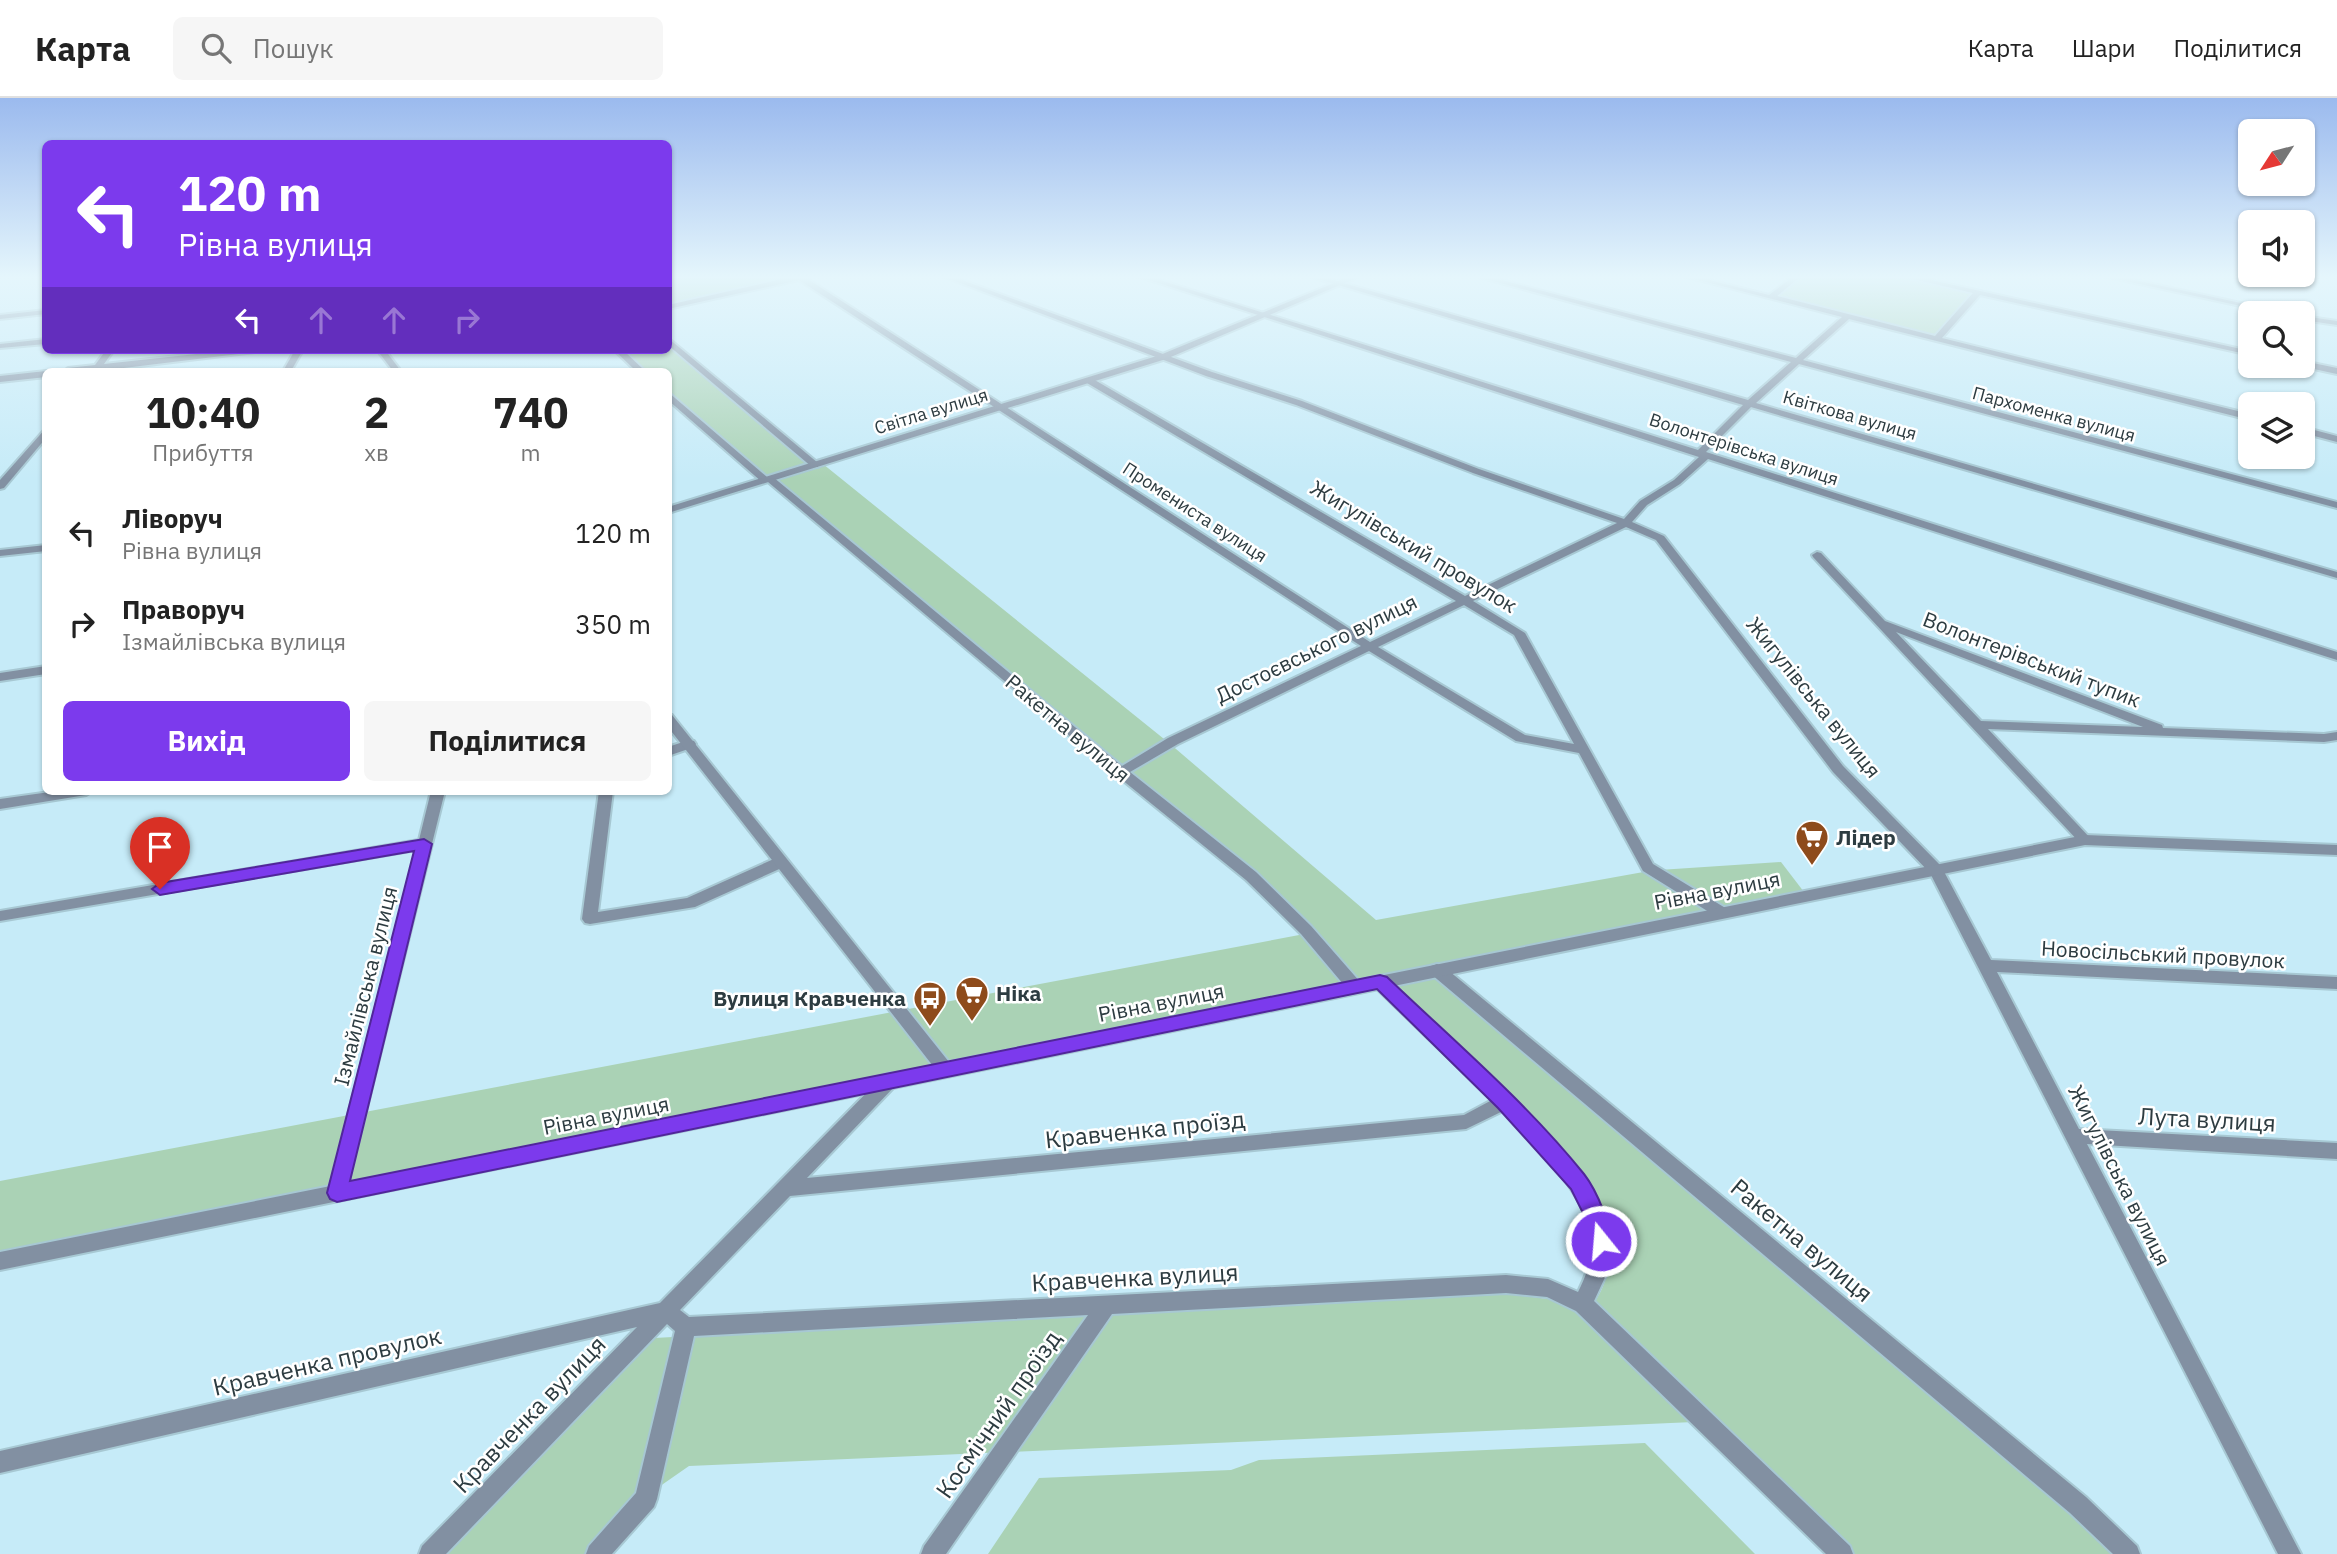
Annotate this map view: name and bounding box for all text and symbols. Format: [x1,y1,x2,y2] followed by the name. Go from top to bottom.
[173,17,663,80] search box
[35,27,131,70] text: Карта
[197,29,235,67] icon: search
[253,31,333,65] text: Пошук
[1968,32,2034,64] text: Карта
[2072,32,2136,64] text: Шари
[2174,32,2302,64] text: Поділитися
[2238,119,2315,196] north arrow
[2238,119,2315,469] map controls
[178,161,322,224] text: 120 m
[63,168,154,259] icon: left
[2238,210,2315,287] button: sound
[178,223,373,265] text: Рівна вулиця
[229,301,267,339] icon: left
[302,301,340,339] icon: ahead
[375,301,413,339] icon: ahead
[448,301,486,339] icon: right
[2238,301,2315,378] button: search
[1970,381,2138,447] street label: Пархоменка вулиця
[871,383,991,439] street label: Світла вулиця
[146,385,260,440] text: 10:40
[364,385,389,440] text: 2
[493,385,568,440] text: 740
[1780,385,1920,445] street label: Квіткова вулиця
[2238,392,2315,469] button: layers
[1647,408,1841,490] street label: Волонтерівська вулиця
[152,437,254,467] text: Прибуття
[364,437,389,467] text: хв
[521,437,541,467] text: m
[1118,457,1272,567] street label: Промениста вулиця
[1305,473,1523,619] street label: Жигулівський провулок
[122,501,223,535] text: Ліворуч
[63,514,101,552] icon: left
[575,516,651,550] text: 120 m
[122,535,262,565] text: Рівна вулиця
[1211,587,1421,709] street label: Достоєвського вулиця
[122,592,245,626] text: Праворуч
[63,605,101,643] icon: right
[1919,605,2145,713] street label: Волонтерівський тупик
[575,607,651,641] text: 350 m
[1740,611,1888,783] street label: Жигулівська вулиця
[122,626,346,656] text: Ізмайлівська вулиця
[1000,668,1136,788] street label: Ракетна вулиця
[63,701,350,781] button: Вихід
[364,701,651,781] button: Поділитися
[130,817,190,889] pin
[1793,818,1831,867] supermarket icon: Лідер
[1836,823,1896,851] place label: Лідер
[141,828,179,866] icon: arrive
[1652,864,1782,916] street label: Рівна вулиця
[327,883,403,1089] street label: Ізмайлівська вулиця
[2040,934,2286,974] street label: Новосільський провулок
[953,974,991,1023] supermarket icon: Ніка
[1096,976,1226,1028] street label: Рівна вулиця
[911,979,949,1028] bus stop icon: Вулиця Кравченка
[996,979,1041,1007] place label: Ніка
[713,984,906,1012] place label: Вулиця Кравченка
[2062,1080,2178,1270] street label: Жигулівська вулиця
[541,1089,671,1141] street label: Рівна вулиця
[2137,1099,2277,1139] street label: Лута вулиця
[1043,1103,1247,1155] street label: Кравченка проїзд
[1724,1171,1880,1309] street label: Ракетна вулиця
[1564,1204,1638,1278] position arrow
[1031,1256,1239,1298] street label: Кравченка вулиця
[210,1319,444,1403] street label: Кравченка провулок
[928,1324,1068,1504] street label: Космічний проїзд
[446,1328,612,1500] street label: Кравченка вулиця

